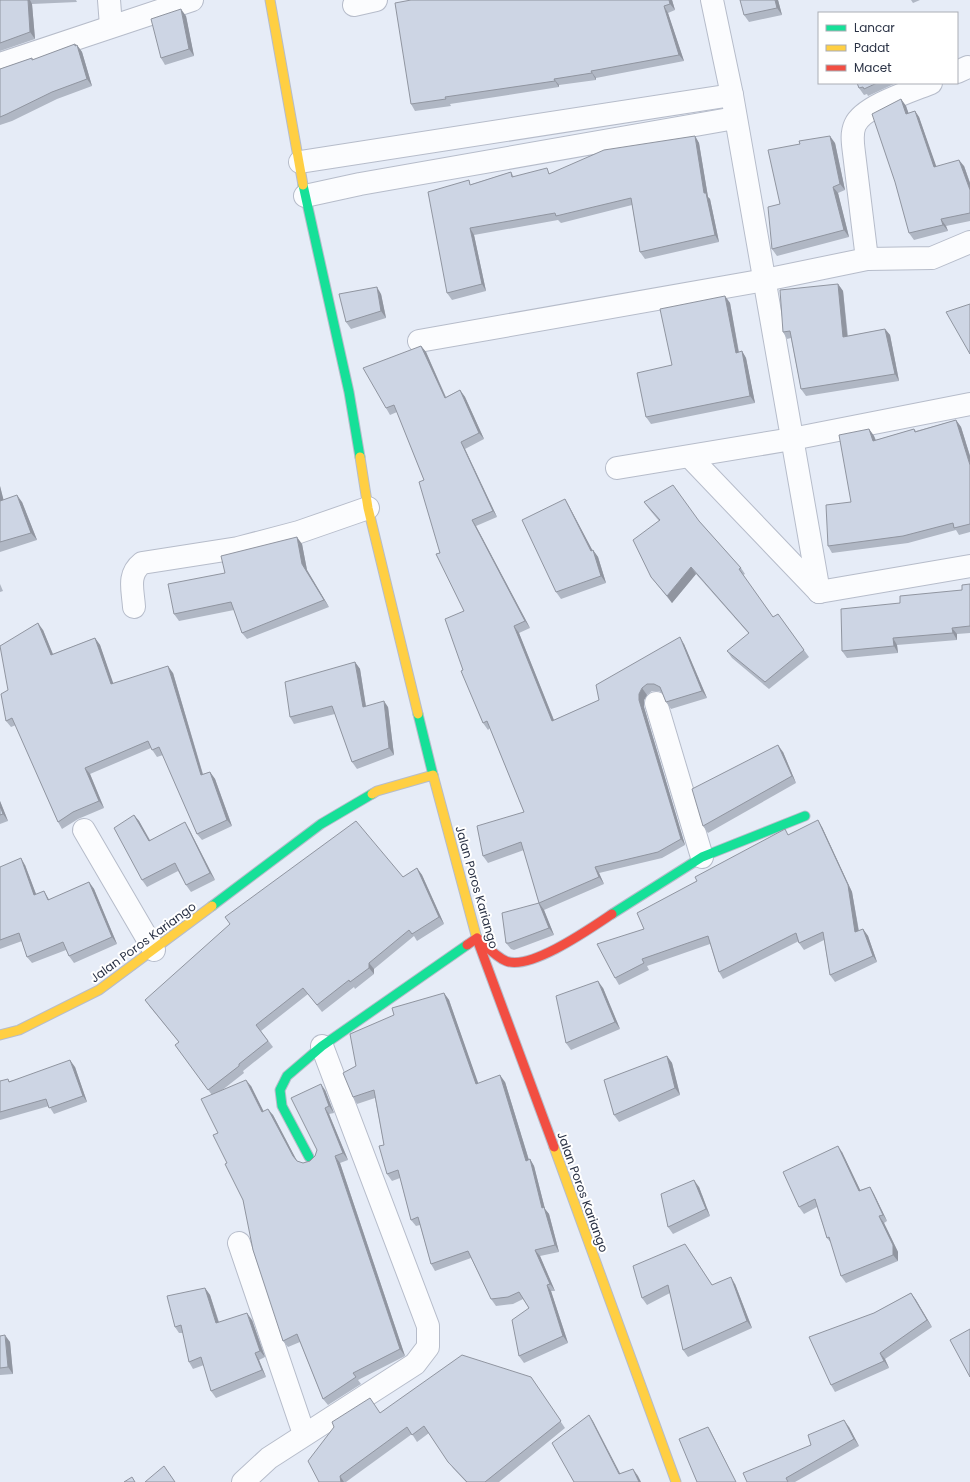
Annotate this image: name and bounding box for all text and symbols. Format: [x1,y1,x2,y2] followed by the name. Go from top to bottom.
[818,12,958,84] legend
[854,19,895,36] text: Lancar
[854,39,890,56] text: Padat
[854,59,892,76] text: Macet
[451,824,503,951] street label: Jalan Poros Kariango
[87,898,200,986] street label: Jalan Poros Kariango
[553,1129,613,1255] street label: Jalan Poros Kariango

